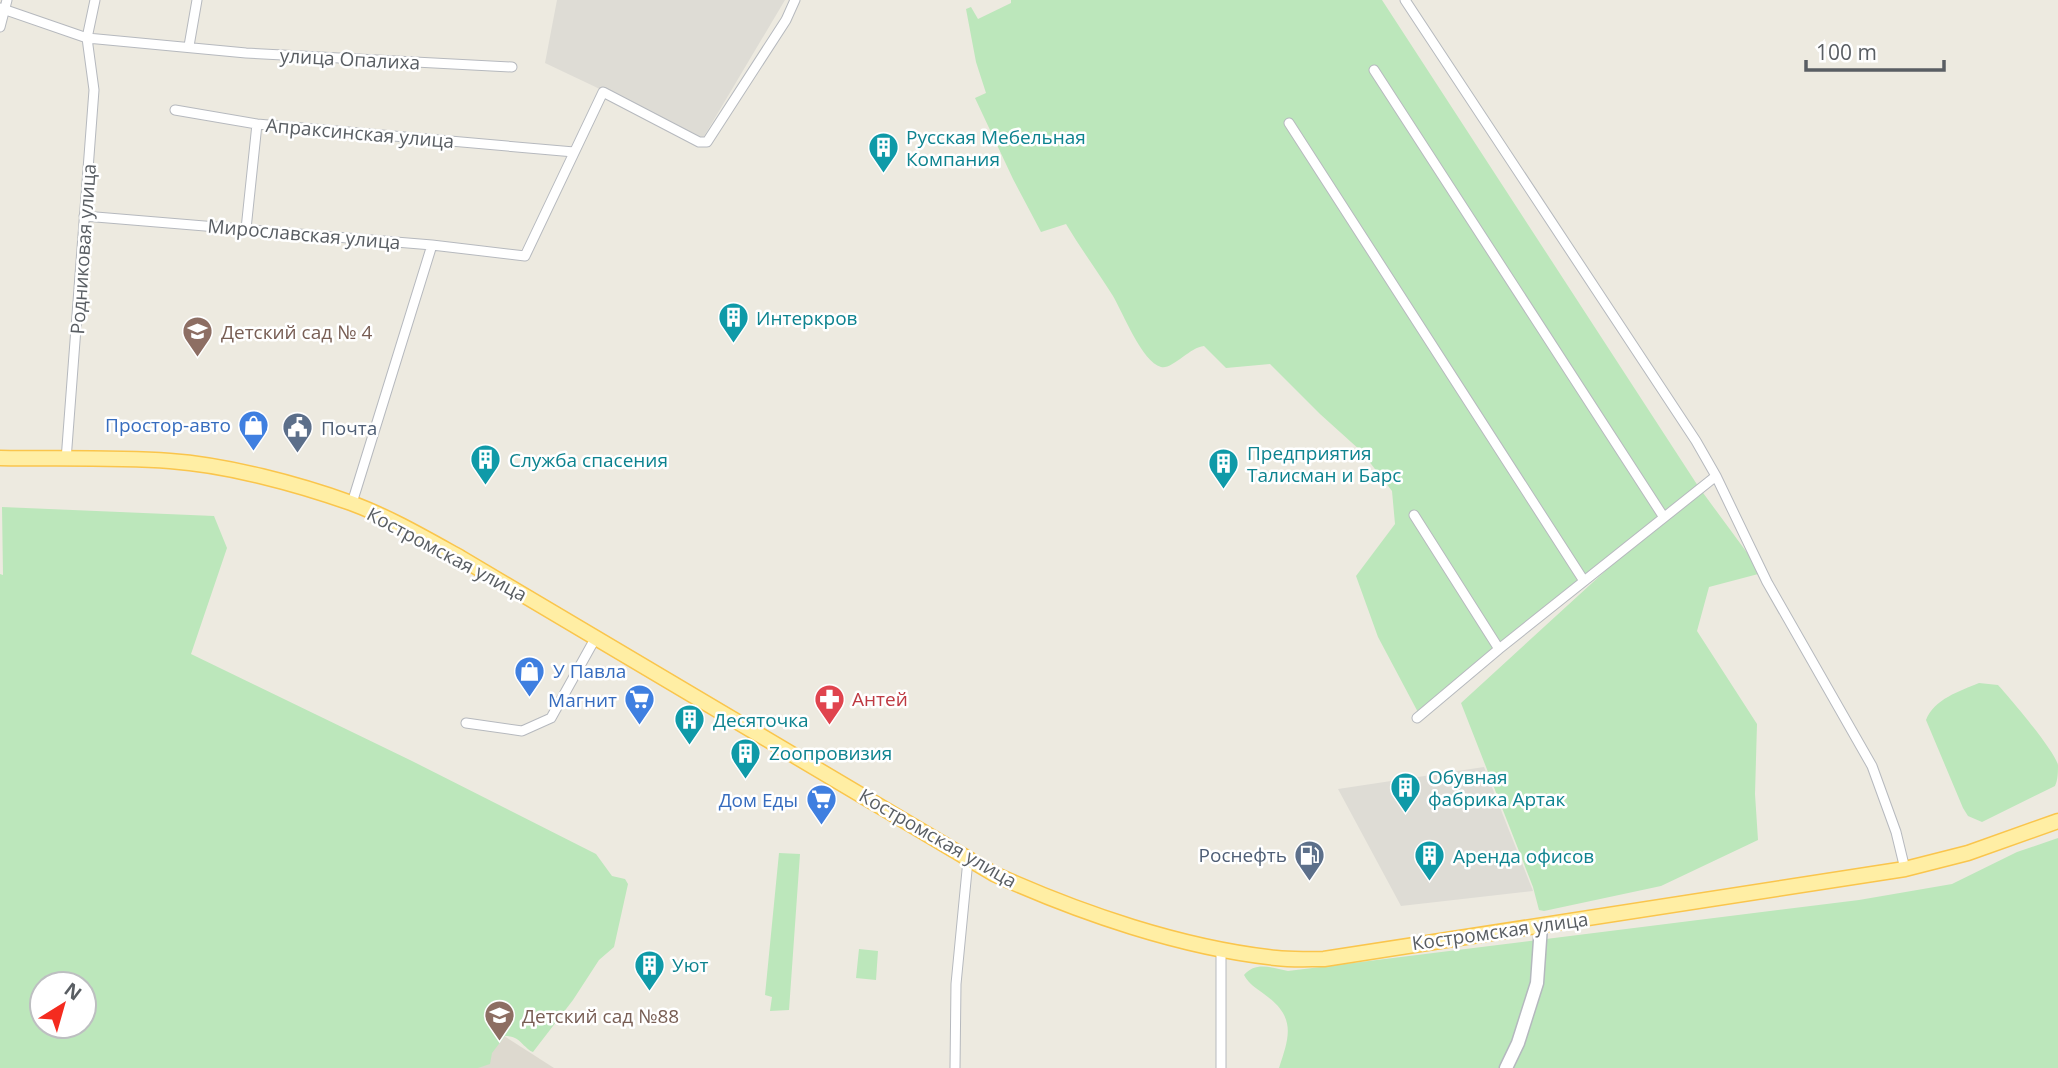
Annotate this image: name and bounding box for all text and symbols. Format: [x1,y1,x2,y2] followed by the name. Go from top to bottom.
[1806,28,1944,72] scale bar
[1816,38,1877,66] text: 100 m
[279,42,421,76] street label: улица Опалиха
[265,112,455,154] street label: Апраксинская улица
[906,124,1086,172] place label: Русская Мебельная Компания
[866,131,900,175] building icon: Русская Мебельная Компания
[64,163,102,335] street label: Родниковая улица
[206,213,402,255] street label: Мирославская улица
[716,301,750,345] building icon: Интеркров
[756,305,858,331] place label: Интеркров
[181,315,215,359] school or university icon: Детский сад № 4
[221,319,372,345] place label: Детский сад № 4
[237,408,271,452] shop icon: Простор-авто
[281,411,315,455] public building icon: Почта
[105,412,231,438] place label: Простор-авто
[321,415,377,441] place label: Почта
[1247,440,1401,488] place label: Предприятия Талисман и Барс
[469,443,503,487] building icon: Служба спасения
[509,447,668,473] place label: Служба спасения
[1207,447,1241,491] building icon: Предприятия Талисман и Барс
[362,501,532,607] street label: Костромская улица
[513,654,547,698] shop icon: У Павла
[553,658,626,684] place label: У Павла
[812,682,846,726] pharmacy icon: Антей
[623,683,657,727] supermarket icon: Магнит
[852,686,908,712] place label: Антей
[548,687,617,713] place label: Магнит
[673,703,707,747] building icon: Десяточка
[713,707,809,733] place label: Десяточка
[729,736,763,780] building icon: Zоопровизия
[769,740,892,766] place label: Zоопровизия
[1428,764,1566,812] place label: Обувная фабрика Артак
[1388,771,1422,815] building icon: Обувная фабрика Артак
[854,782,1022,894] street label: Костромская улица
[804,783,838,827] supermarket icon: Дом Еды
[719,787,798,813] place label: Дом Еды
[1293,838,1327,882] fuel station icon: Роснефть
[1413,839,1447,883] building icon: Аренда офисов
[1199,842,1287,868] place label: Роснефть
[1453,843,1594,869] place label: Аренда офисов
[1410,906,1590,956] street label: Костромская улица
[632,948,666,992] building icon: Уют
[672,952,708,978] place label: Уют
[28,970,98,1040] north arrow
[59,976,87,1006] text: N
[482,999,516,1043] school or university icon: Детский сад №88
[522,1003,679,1029] place label: Детский сад №88

